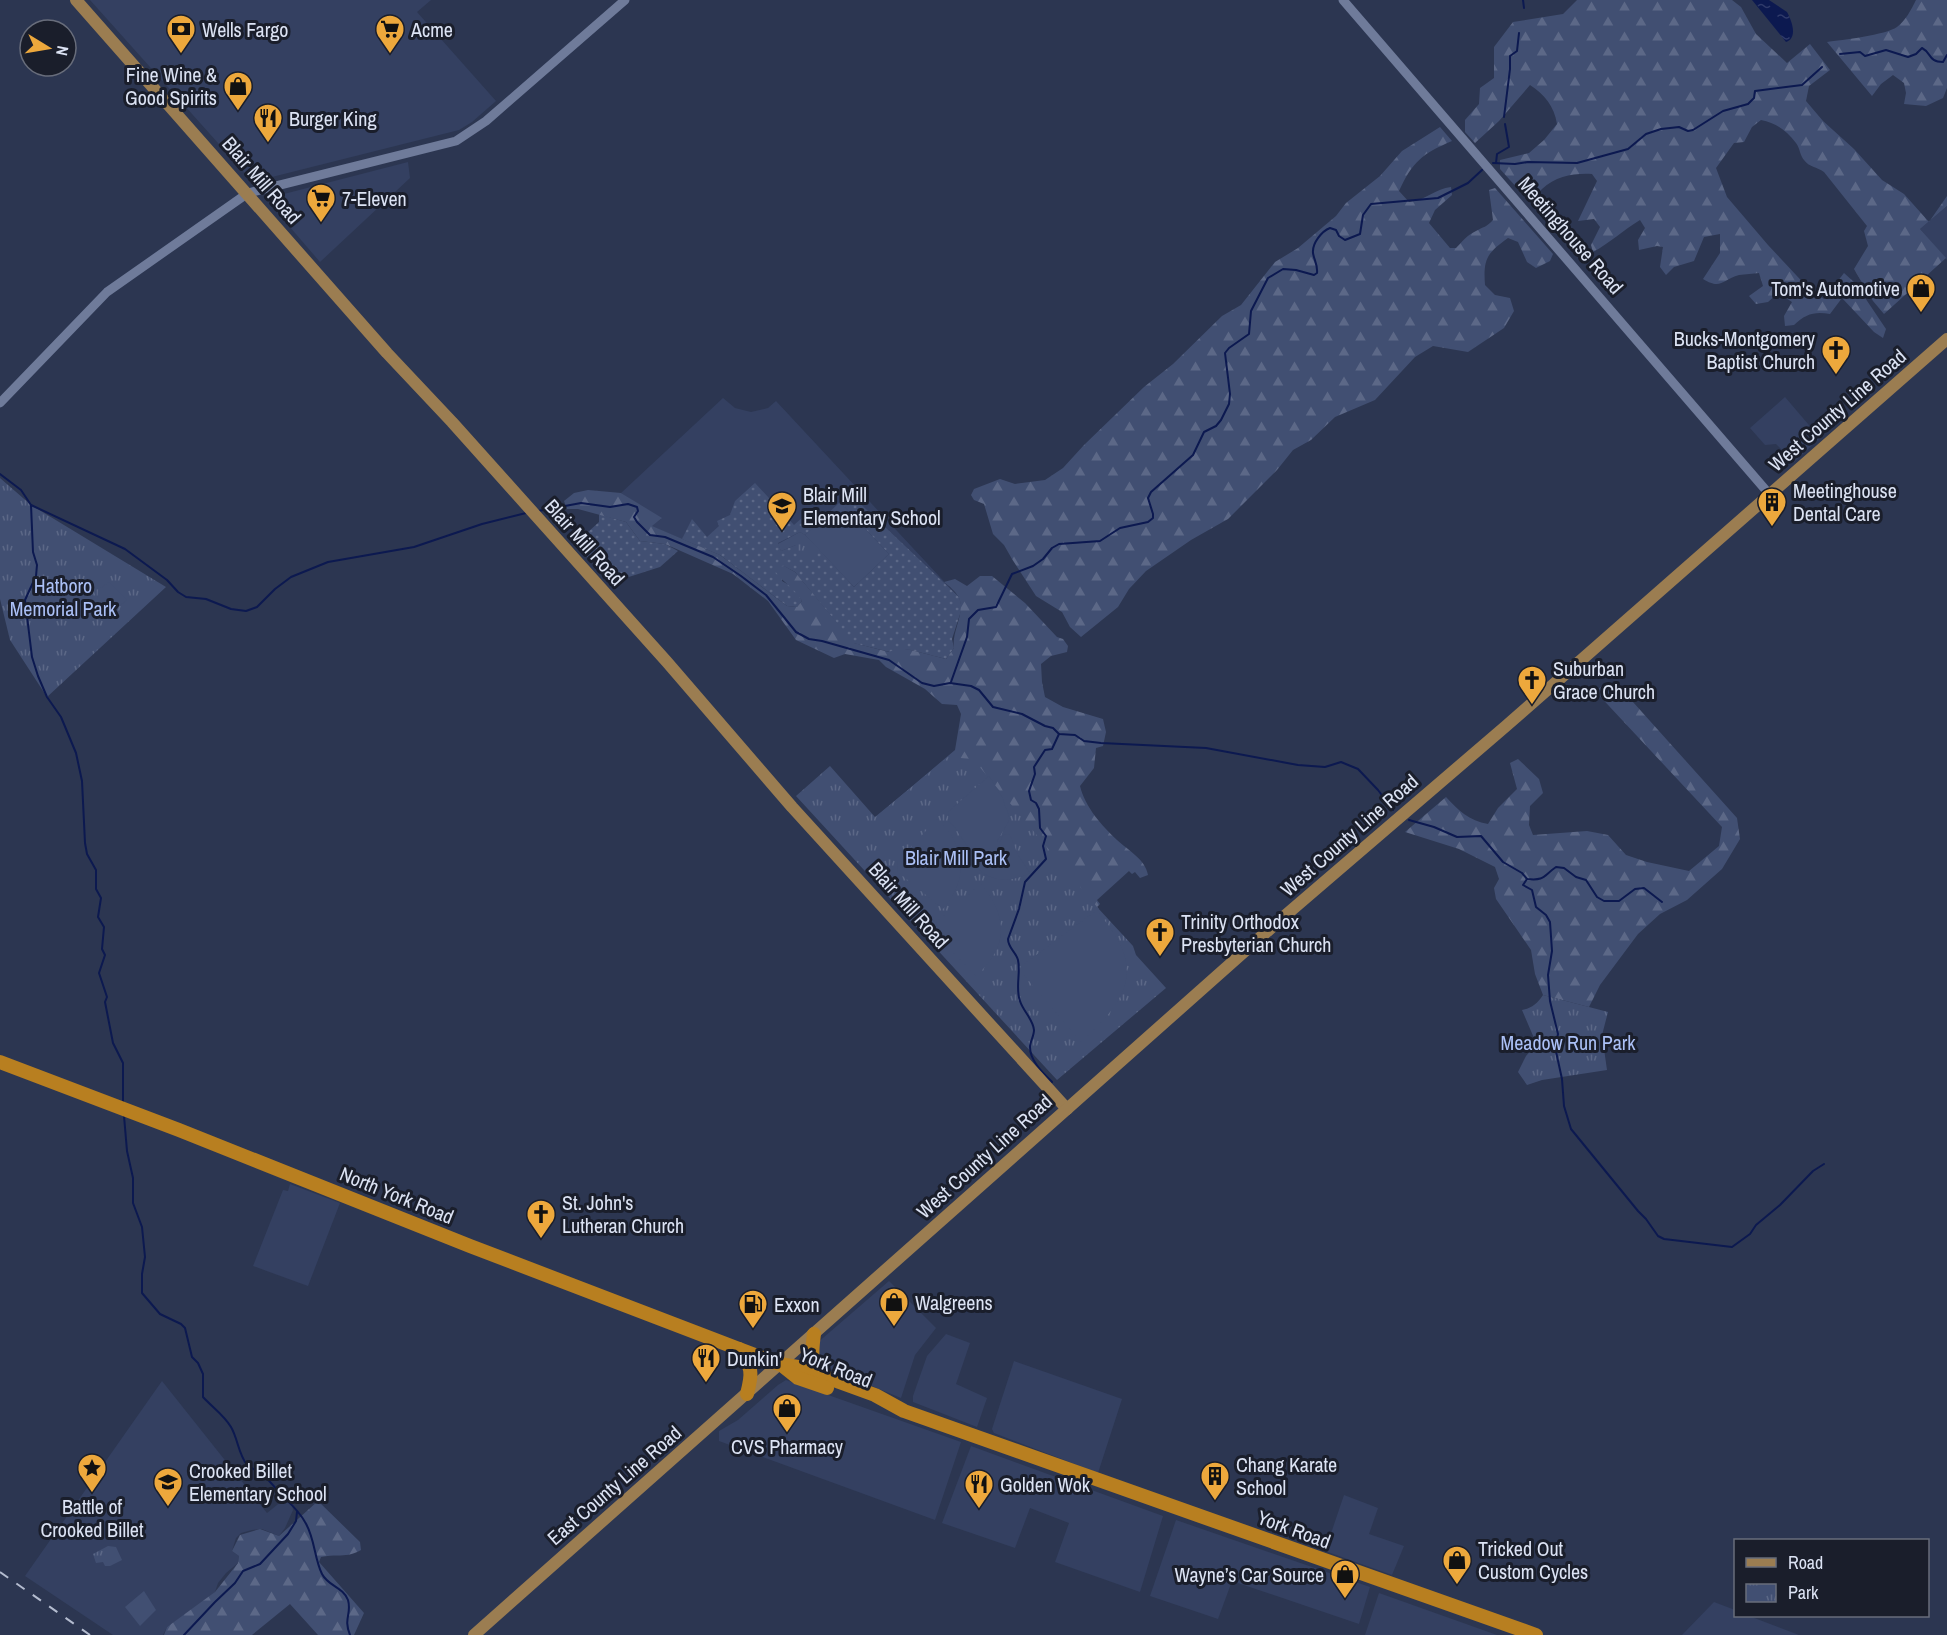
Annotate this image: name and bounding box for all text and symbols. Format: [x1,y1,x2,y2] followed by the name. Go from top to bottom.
[165,13,197,55] bank icon: Wells Fargo
[374,13,406,55] supermarket icon: Acme
[202,16,288,43] place label: Wells Fargo
[410,16,453,43] place label: Acme
[18,18,78,78] north arrow
[51,44,74,58] text: N
[125,61,217,111] place label: Fine Wine & Good Spirits
[222,70,254,112] shop icon: Fine Wine & Good Spirits
[252,102,284,144] restaurant icon: Burger King
[289,105,377,132] place label: Burger King
[217,131,307,229] street label: Blair Mill Road
[1512,170,1630,300] street label: Meetinghouse Road
[305,182,337,224] supermarket icon: 7-Eleven
[342,185,407,212] place label: 7-Eleven
[1905,272,1937,314] shop icon: Tom's Automotive
[1771,275,1900,302] place label: Tom's Automotive
[1674,325,1816,375] place label: Bucks-Montgomery Baptist Church
[1820,334,1852,376] church icon: Bucks-Montgomery Baptist Church
[1763,343,1911,477] street label: West County Line Road
[1793,477,1897,527] place label: Meetinghouse Dental Care
[803,481,941,531] place label: Blair Mill Elementary School
[1756,486,1788,528] building icon: Meetinghouse Dental Care
[766,490,798,532] school or university icon: Blair Mill Elementary School
[539,493,631,591] street label: Blair Mill Road
[10,572,117,622] park label: Hatboro Memorial Park
[1553,655,1655,705] place label: Suburban Grace Church
[1516,664,1548,706] church icon: Suburban Grace Church
[1275,768,1423,902] street label: West County Line Road
[905,844,1008,871] park label: Blair Mill Park
[863,856,955,954] street label: Blair Mill Road
[1181,908,1331,958] place label: Trinity Orthodox Presbyterian Church
[1144,916,1176,958] church icon: Trinity Orthodox Presbyterian Church
[1501,1029,1636,1056] park label: Meadow Run Park
[910,1088,1058,1224] street label: West County Line Road
[336,1160,458,1230] street label: North York Road
[562,1189,684,1239] place label: St. John's Lutheran Church
[525,1198,557,1240] church icon: St. John's Lutheran Church
[878,1286,910,1328] shop icon: Walgreens
[737,1288,769,1330] fuel station icon: Exxon
[915,1289,993,1316] place label: Walgreens
[774,1291,820,1318] place label: Exxon
[796,1340,876,1394] street label: York Road
[690,1342,722,1384] restaurant icon: Dunkin'
[727,1345,782,1372] place label: Dunkin'
[771,1392,803,1434] shop icon: CVS Pharmacy
[541,1419,687,1551] street label: East County Line Road
[731,1433,844,1460] place label: CVS Pharmacy
[1236,1451,1337,1501] place label: Chang Karate School
[76,1452,108,1494] place icon: Battle of Crooked Billet
[189,1457,327,1507] place label: Crooked Billet Elementary School
[1199,1460,1231,1502] building icon: Chang Karate School
[152,1466,184,1508] school or university icon: Crooked Billet Elementary School
[963,1468,995,1510] restaurant icon: Golden Wok
[1000,1471,1091,1498] place label: Golden Wok
[41,1493,144,1543] place label: Battle of Crooked Billet
[1254,1503,1334,1555] street label: York Road
[1478,1535,1588,1585] place label: Tricked Out Custom Cycles
[1734,1539,1929,1617] legend
[1441,1544,1473,1586] shop icon: Tricked Out Custom Cycles
[1788,1550,1823,1575] text: Road
[1329,1558,1361,1600] shop icon: Wayne’s Car Source
[1175,1561,1324,1588] place label: Wayne’s Car Source
[1788,1580,1819,1605] text: Park

